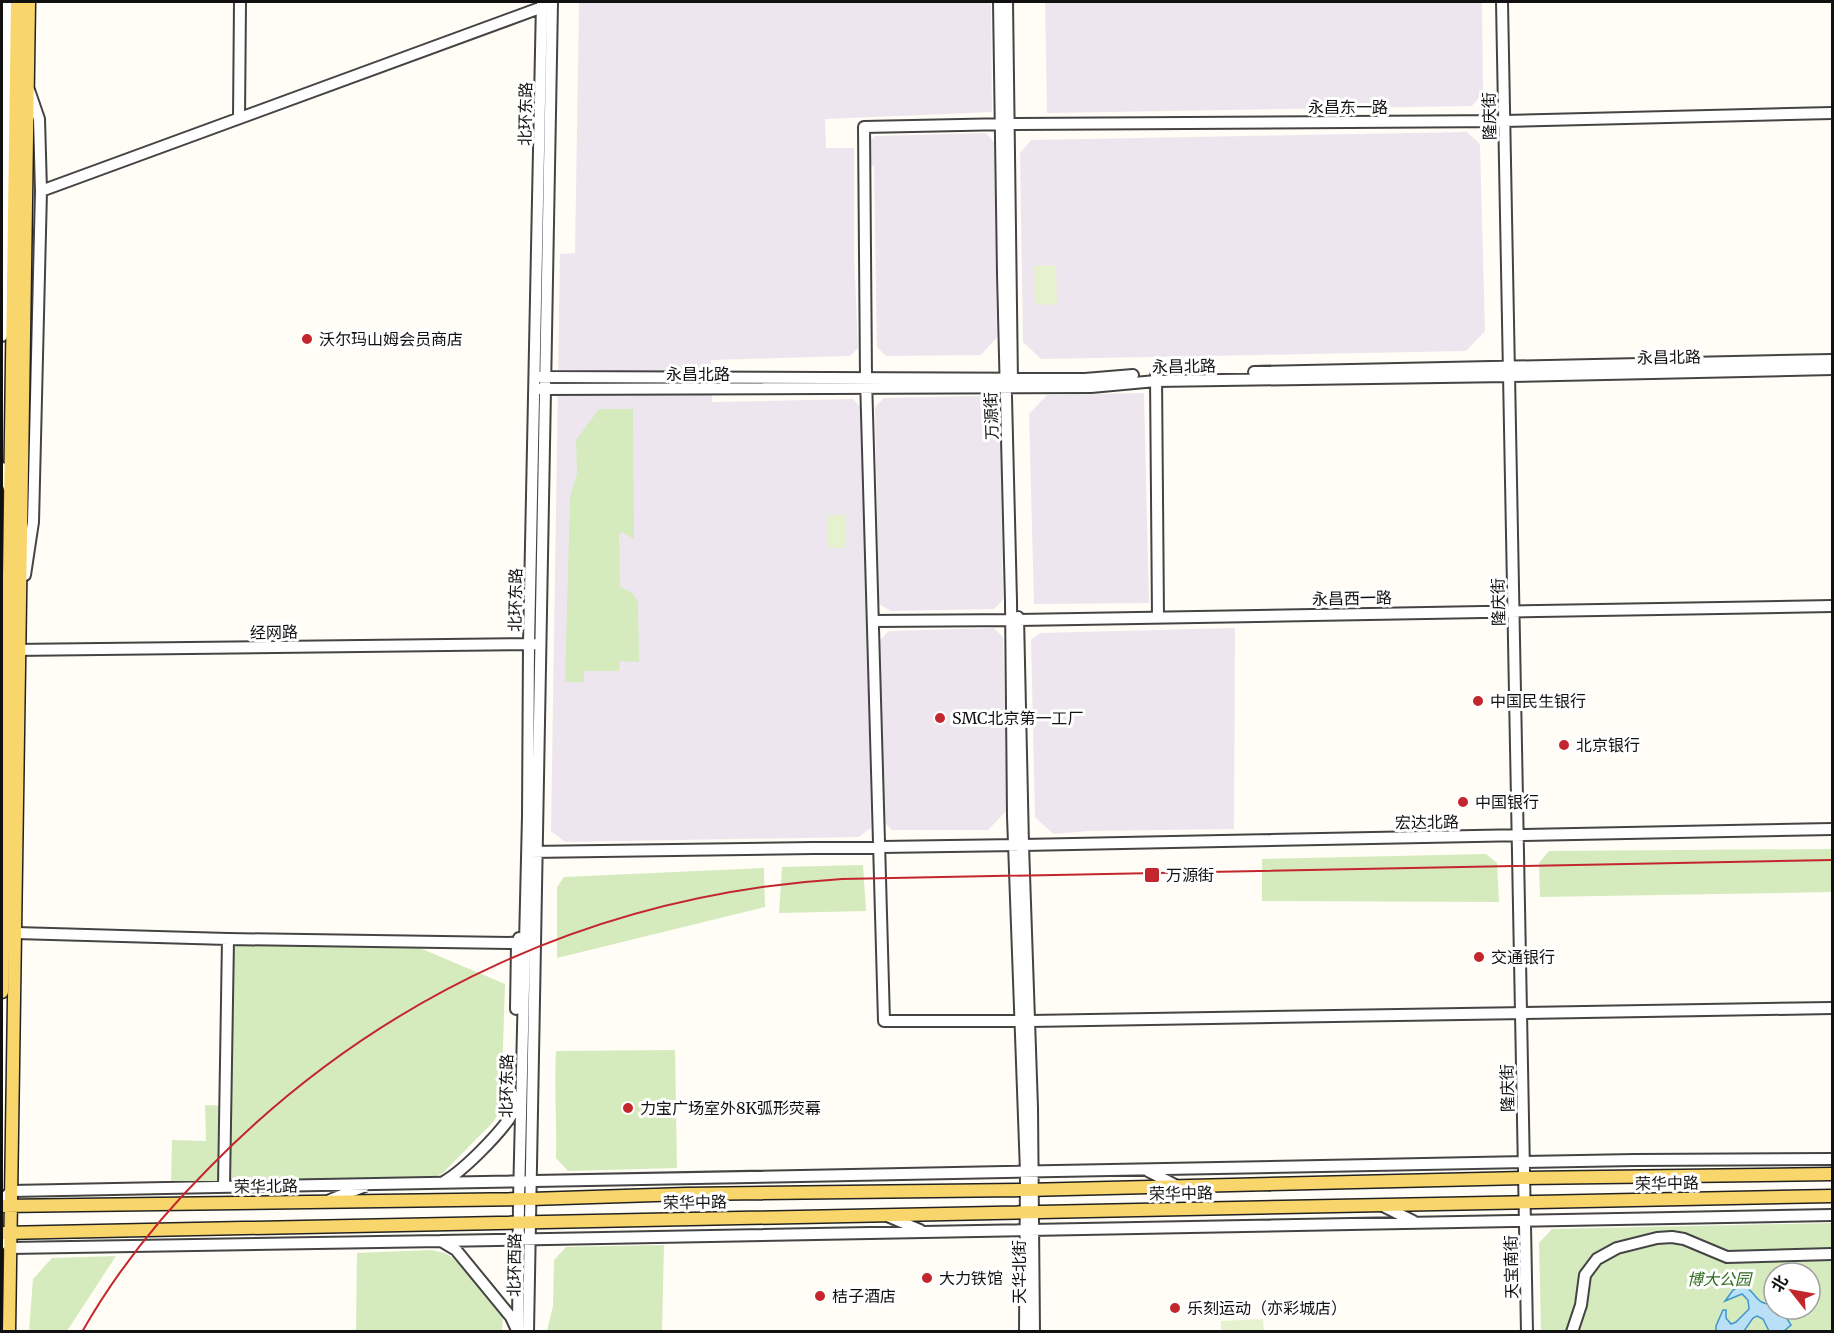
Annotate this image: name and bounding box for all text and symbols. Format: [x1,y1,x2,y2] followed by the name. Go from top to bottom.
[514,82,536,146] street label: 北环东路
[1479,92,1499,140] street label: 隆庆街
[1308,97,1388,117] street label: 永昌东一路
[319,329,463,349] place label: 沃尔玛山姆会员商店
[300,332,314,346] marker: 沃尔玛山姆会员商店
[1637,346,1701,368] street label: 永昌北路
[1152,355,1216,377] street label: 永昌北路
[666,364,730,384] street label: 永昌北路
[980,392,1002,440] street label: 万源街
[504,568,526,632] street label: 北环东路
[1488,578,1508,626] street label: 隆庆街
[1312,587,1392,609] street label: 永昌西一路
[250,622,298,642] street label: 经网路
[1490,691,1586,711] place label: 中国民生银行
[1471,694,1485,708] marker: 中国民生银行
[952,708,1084,728] place label: SMC北京第一工厂
[933,711,947,725] marker: SMC北京第一工厂
[1576,735,1640,755] place label: 北京银行
[1557,738,1571,752] marker: 北京银行
[1475,792,1539,812] place label: 中国银行
[1456,795,1470,809] marker: 中国银行
[1395,811,1459,833] street label: 宏达北路
[1166,865,1214,885] place label: 万源街
[1143,866,1161,884] marker: 万源街
[1491,947,1555,967] place label: 交通银行
[1472,950,1486,964] marker: 交通银行
[495,1054,517,1118] street label: 北环东路
[1497,1064,1517,1112] street label: 隆庆街
[640,1098,821,1118] place label: 力宝广场室外8K弧形荧幕
[621,1101,635,1115] marker: 力宝广场室外8K弧形荧幕
[1635,1172,1699,1194] street label: 荣华中路
[234,1175,298,1197] street label: 荣华北路
[1149,1182,1213,1204] street label: 荣华中路
[663,1191,727,1213] street label: 荣华中路
[503,1233,525,1297] street label: 北环西路
[1500,1235,1522,1299] street label: 天宝南街
[1009,1240,1029,1304] street label: 天华北街
[1762,1261,1822,1321] north arrow
[939,1268,1003,1288] place label: 大力铁馆
[1687,1269,1753,1289] park label: 博大公园
[920,1271,934,1285] marker: 大力铁馆
[1766,1271,1792,1295] text: 北
[832,1286,896,1306] place label: 桔子酒店
[813,1289,827,1303] marker: 桔子酒店
[1187,1298,1347,1318] place label: 乐刻运动（亦彩城店）
[1168,1301,1182,1315] marker: 乐刻运动（亦彩城店）

